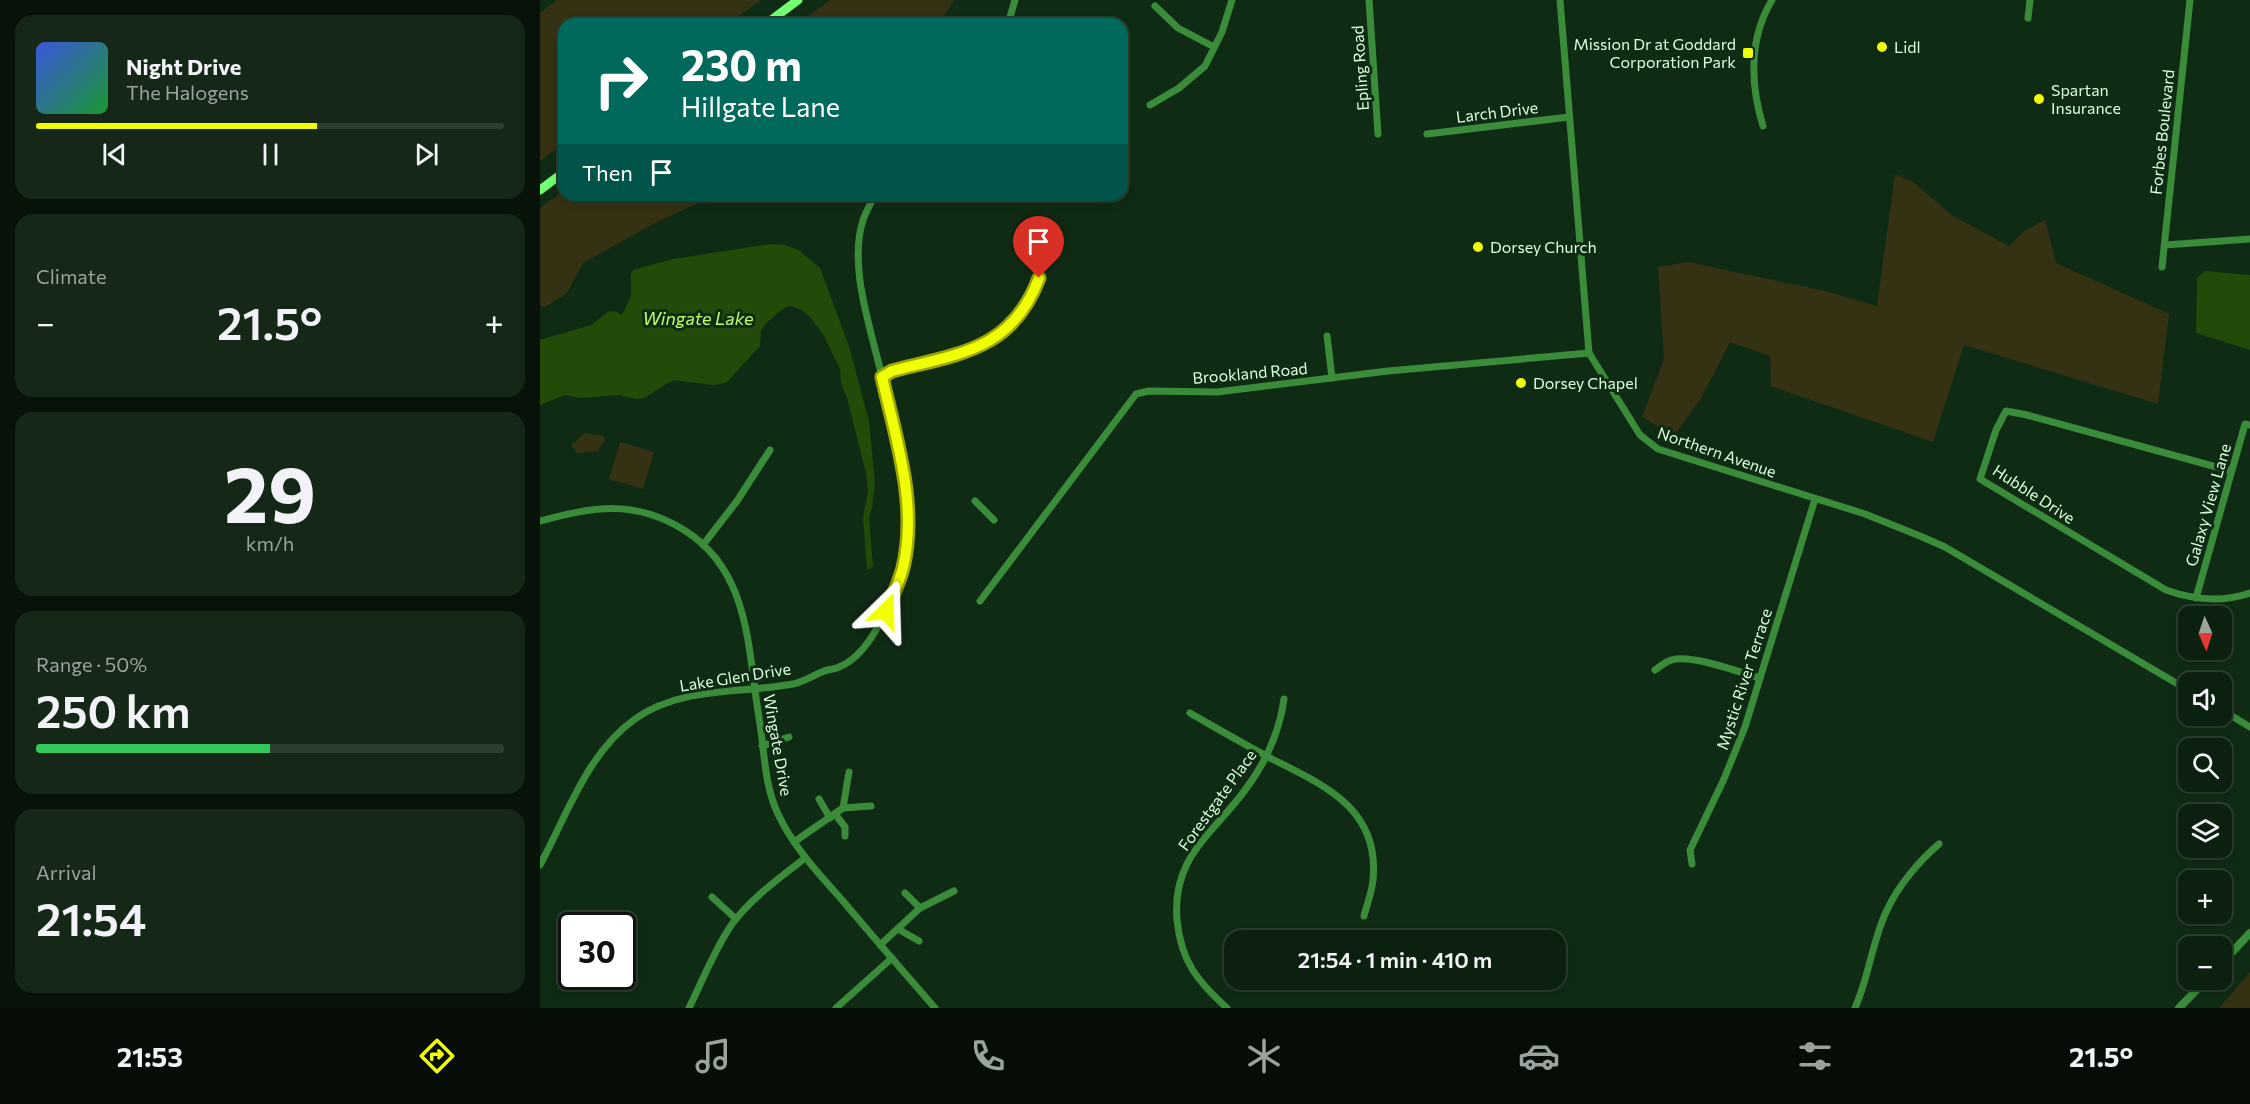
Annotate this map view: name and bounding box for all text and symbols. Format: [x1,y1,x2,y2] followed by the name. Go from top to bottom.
[1347,25,1372,111] street label: Epling Road
[1573,34,1736,71] place label: Mission Dr at Goddard Corporation Park
[1894,37,1921,56] place label: Lidl
[681,38,802,90] text: 230 m
[1875,40,1889,54] marker: Lidl
[582,42,660,120] icon: right
[1741,46,1755,60] marker: Mission Dr at Goddard Corporation Park
[126,53,241,80] text: Night Drive
[2145,68,2178,196] street label: Forbes Boulevard
[126,80,249,104] text: The Halogens
[2051,80,2121,117] place label: Spartan Insurance
[681,90,840,123] text: Hillgate Lane
[2032,92,2046,106] marker: Spartan Insurance
[1455,97,1539,126] street label: Larch Drive
[98,138,131,171] icon: previous
[254,138,287,171] icon: pause
[410,138,443,171] icon: next
[645,156,678,189] icon: arrive
[582,159,633,186] text: Then
[1013,216,1064,278] pin
[1022,225,1055,258] icon: arrive
[1490,237,1597,256] place label: Dorsey Church
[1471,240,1485,254] marker: Dorsey Church
[36,264,106,288] text: Climate
[217,294,322,349] text: 21.5°
[36,301,55,342] text: −
[485,301,504,342] text: +
[642,307,754,329] water label: Wingate Lake
[1192,358,1308,387] street label: Brookland Road
[1533,373,1638,392] place label: Dorsey Chapel
[1514,376,1528,390] marker: Dorsey Chapel
[1655,422,1779,481] street label: Northern Avenue
[2181,441,2234,568] street label: Galaxy View Lane
[224,444,316,539] text: 29
[1990,460,2079,527] street label: Hubble Drive
[246,531,294,555] text: km/h
[854,579,918,643] position arrow
[1712,606,1775,752] street label: Mystic River Terrace
[2178,606,2232,660] north arrow
[2178,606,2232,990] map controls
[36,652,147,676] text: Range · 50%
[678,658,792,695] street label: Lake Glen Drive
[2178,672,2232,726] button: sound
[36,682,190,737] text: 250 km
[760,692,797,797] street label: Wingate Drive
[2178,738,2232,792] button: search
[1174,745,1260,854] street label: Forestgate Place
[2178,804,2232,858] button: layers
[36,860,97,884] text: Arrival
[2178,870,2232,924] button: +
[36,890,146,945] text: 21:54
[558,912,636,990] speed limit sign: 30
[2178,936,2232,990] button: −
[1298,946,1492,973] text: 21:54 · 1 min · 410 m
[416,1035,458,1077] icon: directions
[692,1035,734,1077] icon: music
[967,1035,1009,1077] icon: phone
[1243,1035,1285,1077] icon: climate
[1518,1035,1560,1077] icon: car
[1794,1035,1836,1077] icon: filters
[117,1040,183,1073] text: 21:53
[2069,1040,2133,1073] text: 21.5°

